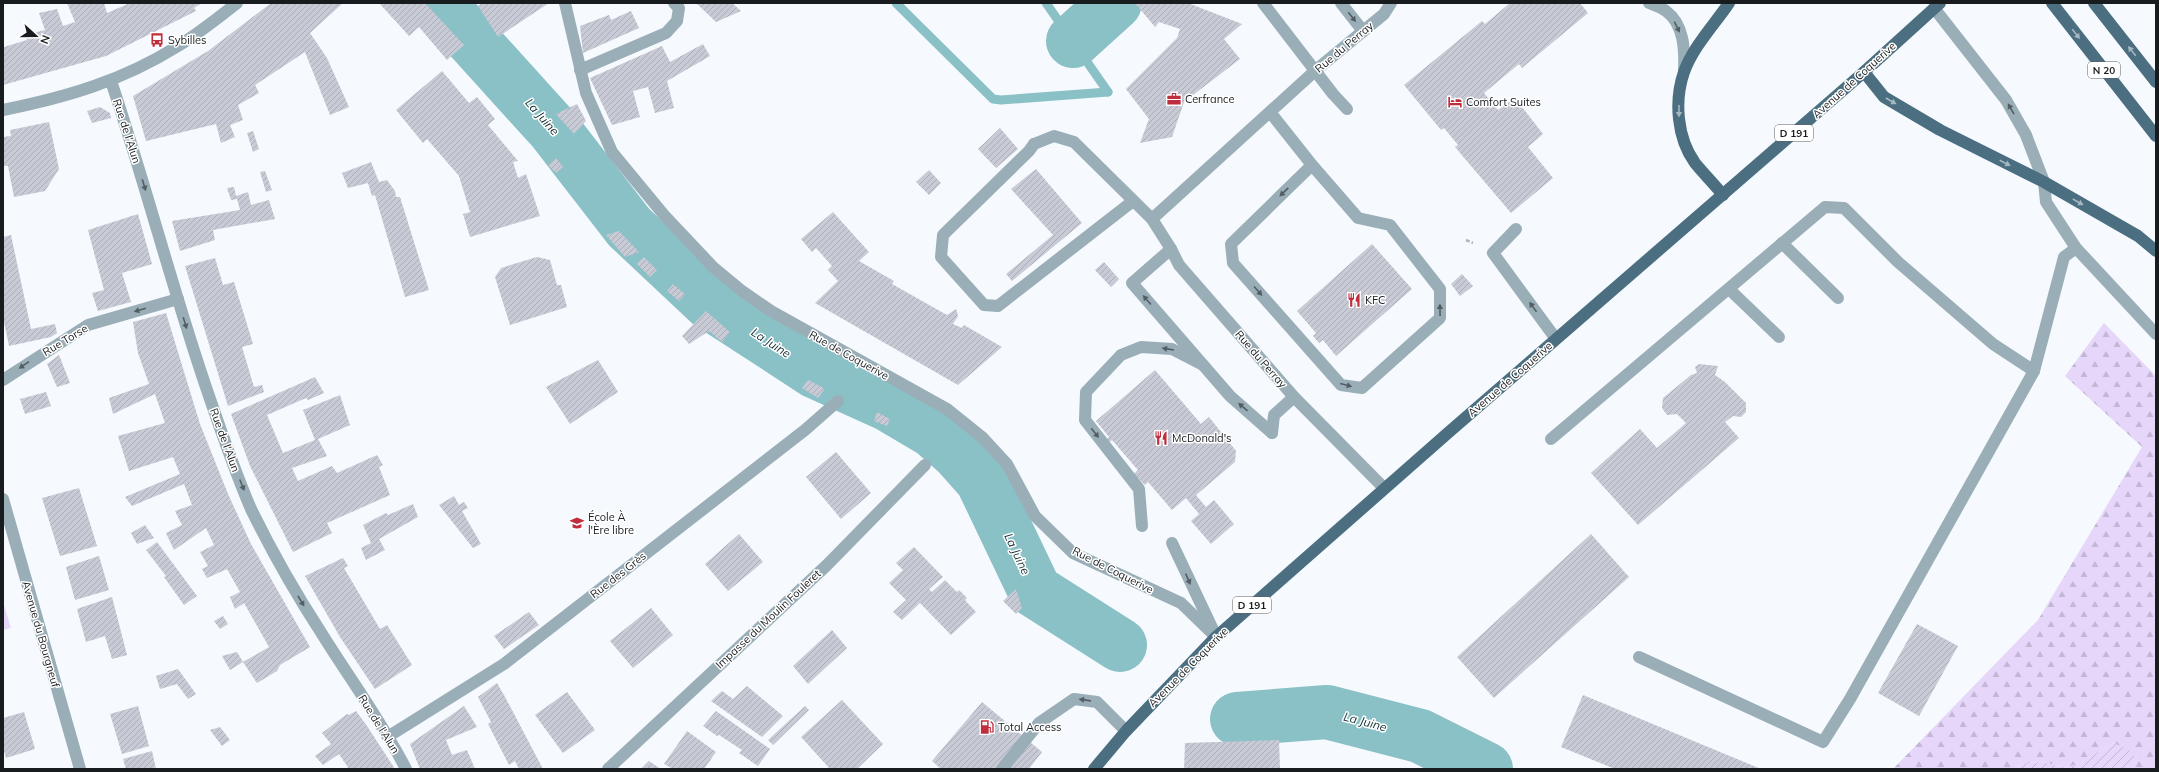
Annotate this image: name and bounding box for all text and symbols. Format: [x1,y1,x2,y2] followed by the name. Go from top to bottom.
[1348,12,1356,22] one-way arrow
[16,16,56,56] north arrow
[1312,18,1376,75] street label: Rue du Perray
[1674,21,1681,33] one-way arrow
[2071,28,2080,39] one-way arrow
[149,32,165,48] bus stop icon: Sybilles
[37,33,53,46] text: N
[168,33,207,47] place label: Sybilles
[1809,39,1899,121] street label: Avenue de Coquerive
[2128,46,2136,57] one-way arrow
[2088,62,2120,78] road number: N 20
[1166,91,1182,107] office icon: Cerfrance
[1185,92,1234,106] place label: Cerfrance
[1447,94,1463,110] hotel icon: Comfort Suites
[522,95,563,139] water label: La Juine
[1466,95,1541,109] place label: Comfort Suites
[110,97,144,165] street label: Rue de l'Alun
[1885,97,1896,104] one-way arrow
[2007,103,2014,115] one-way arrow
[1676,105,1682,118] one-way arrow
[1775,125,1813,141] road number: D 191
[1999,159,2010,166] one-way arrow
[141,179,147,191] one-way arrow
[1279,187,1289,197] one-way arrow
[2072,198,2084,205] one-way arrow
[1253,286,1262,295] one-way arrow
[1346,292,1362,308] restaurant icon: KFC
[1365,293,1386,307] place label: KFC
[1142,295,1151,306] one-way arrow
[1529,302,1537,313] one-way arrow
[1437,303,1443,316] one-way arrow
[134,307,146,313] one-way arrow
[182,317,188,329] one-way arrow
[40,321,90,359] street label: Rue Torse
[749,324,794,361] water label: La Juine
[807,327,891,383] street label: Rue de Coquerive
[1232,327,1290,391] street label: Rue du Perray
[1465,338,1555,420] street label: Avenue de Coquerive
[1161,346,1174,352] one-way arrow
[19,361,30,369] one-way arrow
[1340,382,1352,388] one-way arrow
[1238,403,1248,412] one-way arrow
[207,406,243,474] street label: Rue de l'Alun
[1091,428,1099,439] one-way arrow
[1153,430,1169,446] restaurant icon: McDonald's
[1172,431,1232,445] place label: McDonald's
[239,480,245,492] one-way arrow
[588,510,634,537] place label: École À l'Ère libre
[569,515,585,531] school or university icon: École À l'Ère libre
[1001,531,1034,577] water label: La Juine
[1070,544,1156,596] street label: Rue de Coquerive
[587,549,649,601] street label: Rue des Grès
[712,566,824,671] street label: Impasse du Moulin Fouleret
[1185,573,1191,584] one-way arrow
[19,579,63,689] street label: Avenue du Bourgneuf
[298,595,305,607] one-way arrow
[1233,597,1271,613] road number: D 191
[1145,624,1231,710] street label: Avenue de Coquerive
[355,692,403,756] street label: Rue de l'Alun
[1079,697,1091,703] one-way arrow
[1342,709,1389,735] water label: La Juine
[979,719,995,735] fuel station icon: Total Access
[998,720,1062,734] place label: Total Access

